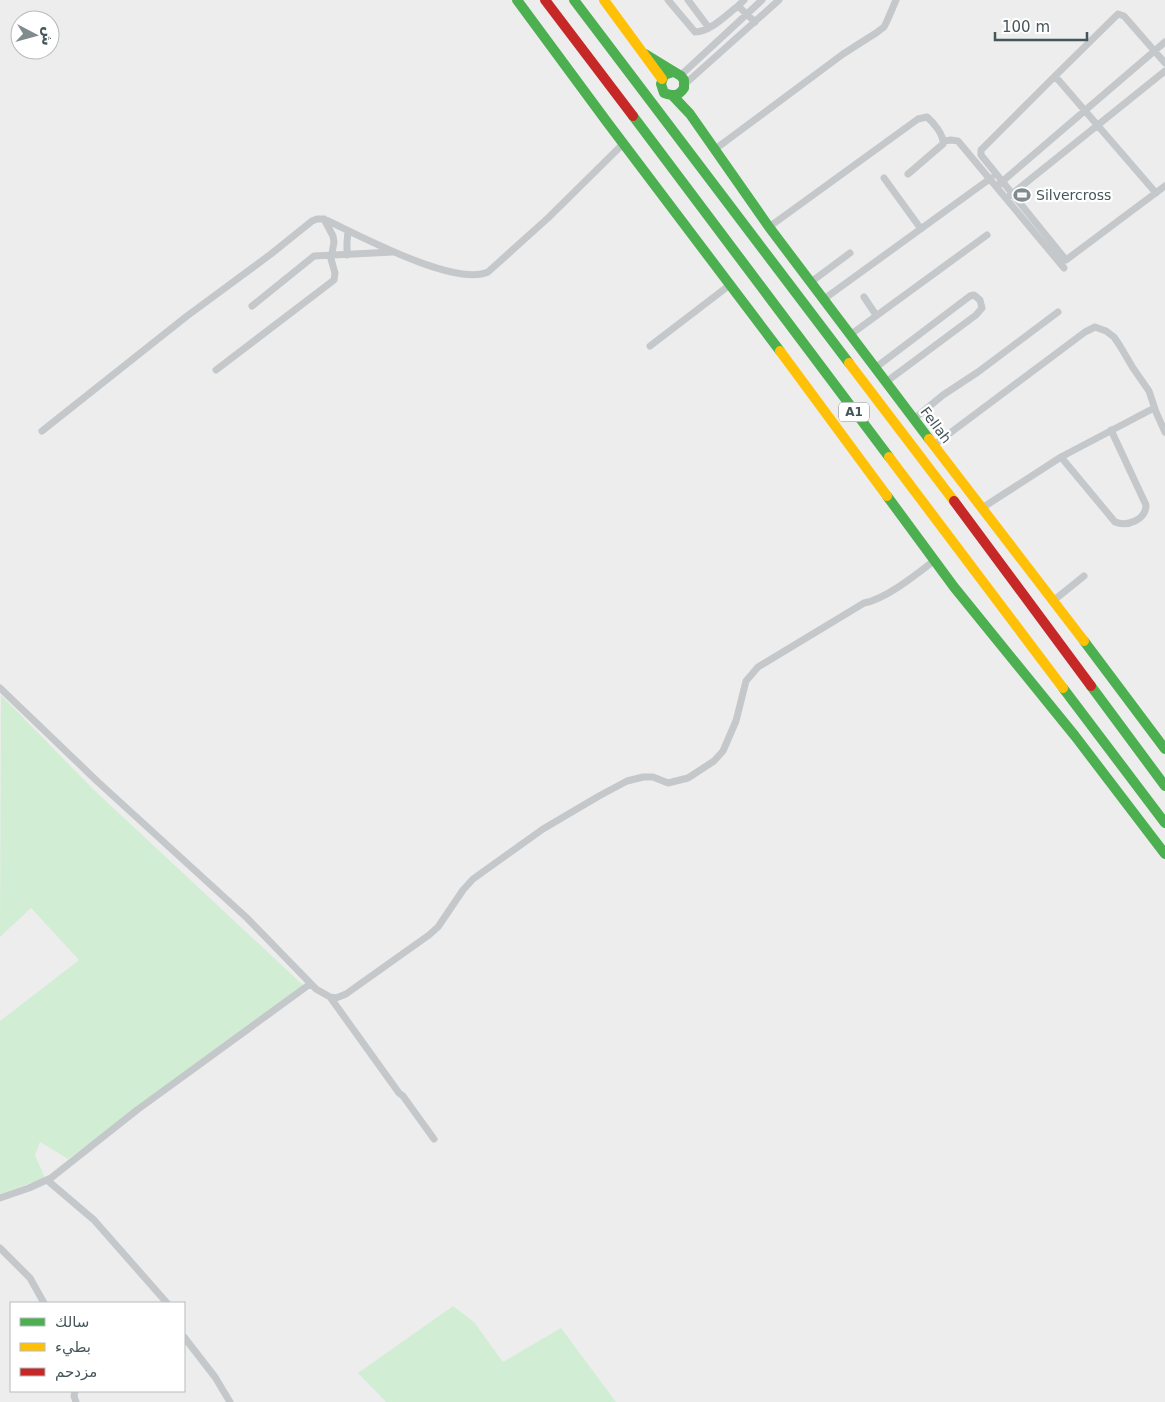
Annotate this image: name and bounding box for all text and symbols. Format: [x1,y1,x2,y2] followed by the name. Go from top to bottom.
[10,10,60,60] north arrow
[995,10,1088,42] scale bar
[1002,18,1050,36] text: 100 m
[39,26,57,47] text: ش
[1012,185,1032,205] sports icon: Silvercross
[1036,187,1111,203] place label: Silvercross
[839,402,869,422] road number: A1
[917,404,955,446] street label: Fellah
[10,1302,185,1392] legend
[55,1313,89,1331] text: سالك
[55,1338,91,1357] text: بطيء
[55,1363,97,1381] text: مزدحم

